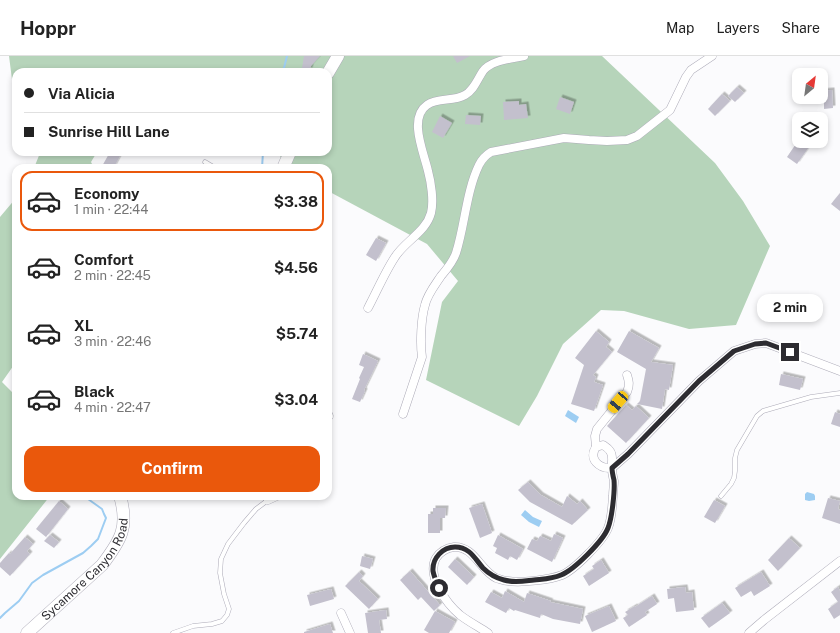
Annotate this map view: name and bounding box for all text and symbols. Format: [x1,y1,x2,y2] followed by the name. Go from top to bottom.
[20,17,76,39] text: Hoppr
[666,20,694,36] text: Map
[716,20,760,36] text: Layers
[782,20,820,36] text: Share
[792,68,828,104] north arrow
[792,68,828,148] map controls
[48,85,115,102] text: Via Alicia
[792,112,828,148] button: layers
[48,123,170,140] text: Sunrise Hill Lane
[26,183,62,219] icon: car
[74,185,139,202] text: Economy
[274,193,318,210] text: $3.38
[74,202,148,217] text: 1 min · 22:44
[26,249,62,285] icon: car
[74,251,134,268] text: Comfort
[274,259,318,276] text: $4.56
[74,268,151,283] text: 2 min · 22:45
[757,294,823,322] callout: 2 min
[773,300,807,315] text: 2 min
[26,315,62,351] icon: car
[74,317,93,334] text: XL
[276,325,318,342] text: $5.74
[74,334,151,349] text: 3 min · 22:46
[781,343,799,361] route end
[26,381,62,417] icon: car
[74,383,114,400] text: Black
[606,389,630,415] car
[274,391,318,408] text: $3.04
[74,400,151,415] text: 4 min · 22:47
[24,446,320,492] button: Confirm
[39,518,131,623] street label: Sycamore Canyon Road
[430,579,448,597] route start

